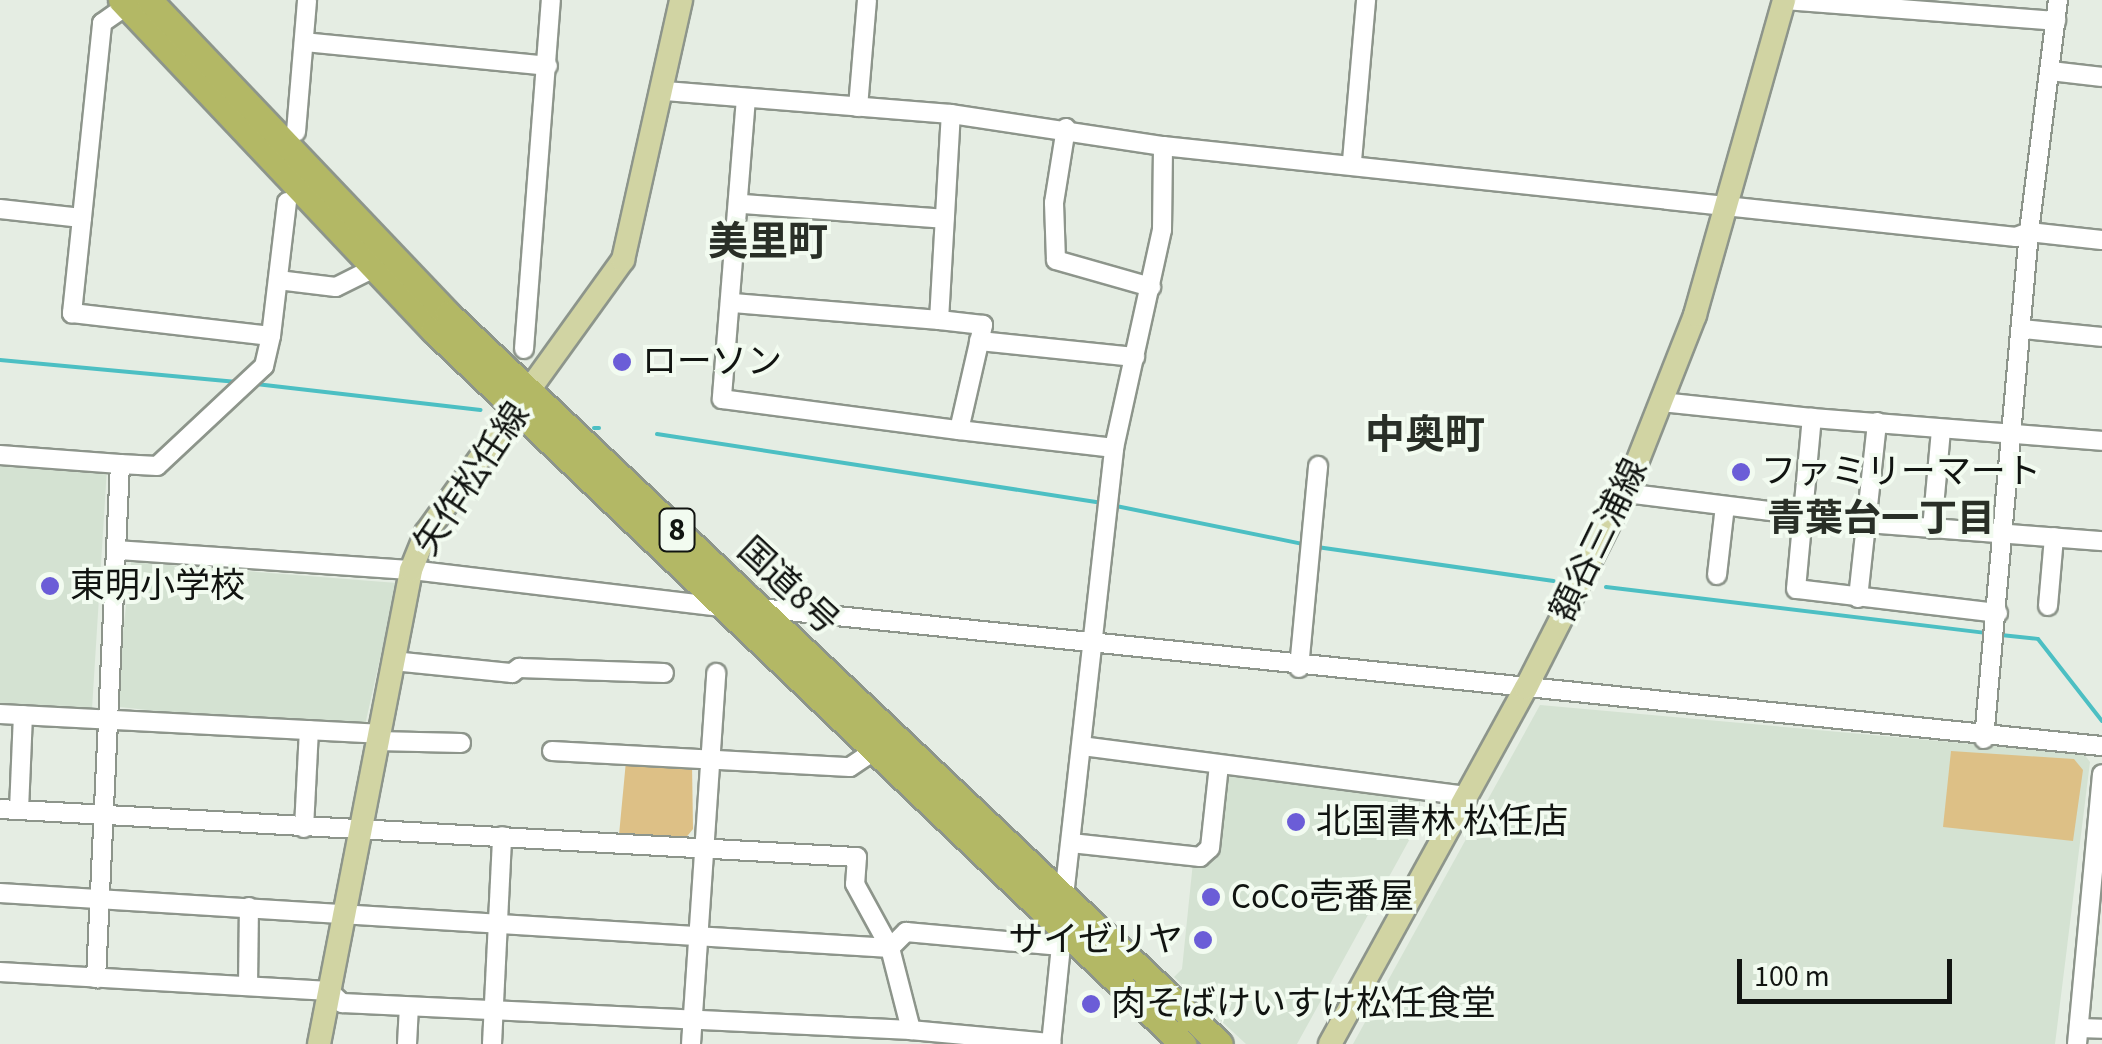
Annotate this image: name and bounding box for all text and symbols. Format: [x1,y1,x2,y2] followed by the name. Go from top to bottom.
[708,219,828,267] district label: 美里町
[642,341,782,383] place label: ローソン
[611,351,633,373] marker: ローソン
[406,395,538,563] street label: 矢作松任線
[1365,412,1485,460] district label: 中奥町
[1761,451,2041,493] place label: ファミリーマート
[1542,452,1656,628] street label: 額谷三浦線
[1730,461,1752,483] marker: ファミリーマート
[1767,497,1995,543] district label: 青葉台一丁目
[657,503,697,557] road number: 8
[729,529,847,643] street label: 国道8号
[70,565,245,607] place label: 東明小学校
[39,575,61,597] marker: 東明小学校
[1316,801,1568,843] place label: 北国書林 松任店
[1285,811,1307,833] marker: 北国書林 松任店
[1231,876,1414,918] place label: CoCo壱番屋
[1200,886,1222,908] marker: CoCo壱番屋
[1008,919,1183,961] place label: サイゼリヤ
[1192,929,1214,951] marker: サイゼリヤ
[1742,939,1957,1001] scale bar
[1754,955,1830,998] text: 100 m
[1111,983,1496,1025] place label: 肉そばけいすけ松任食堂
[1080,993,1102,1015] marker: 肉そばけいすけ松任食堂

